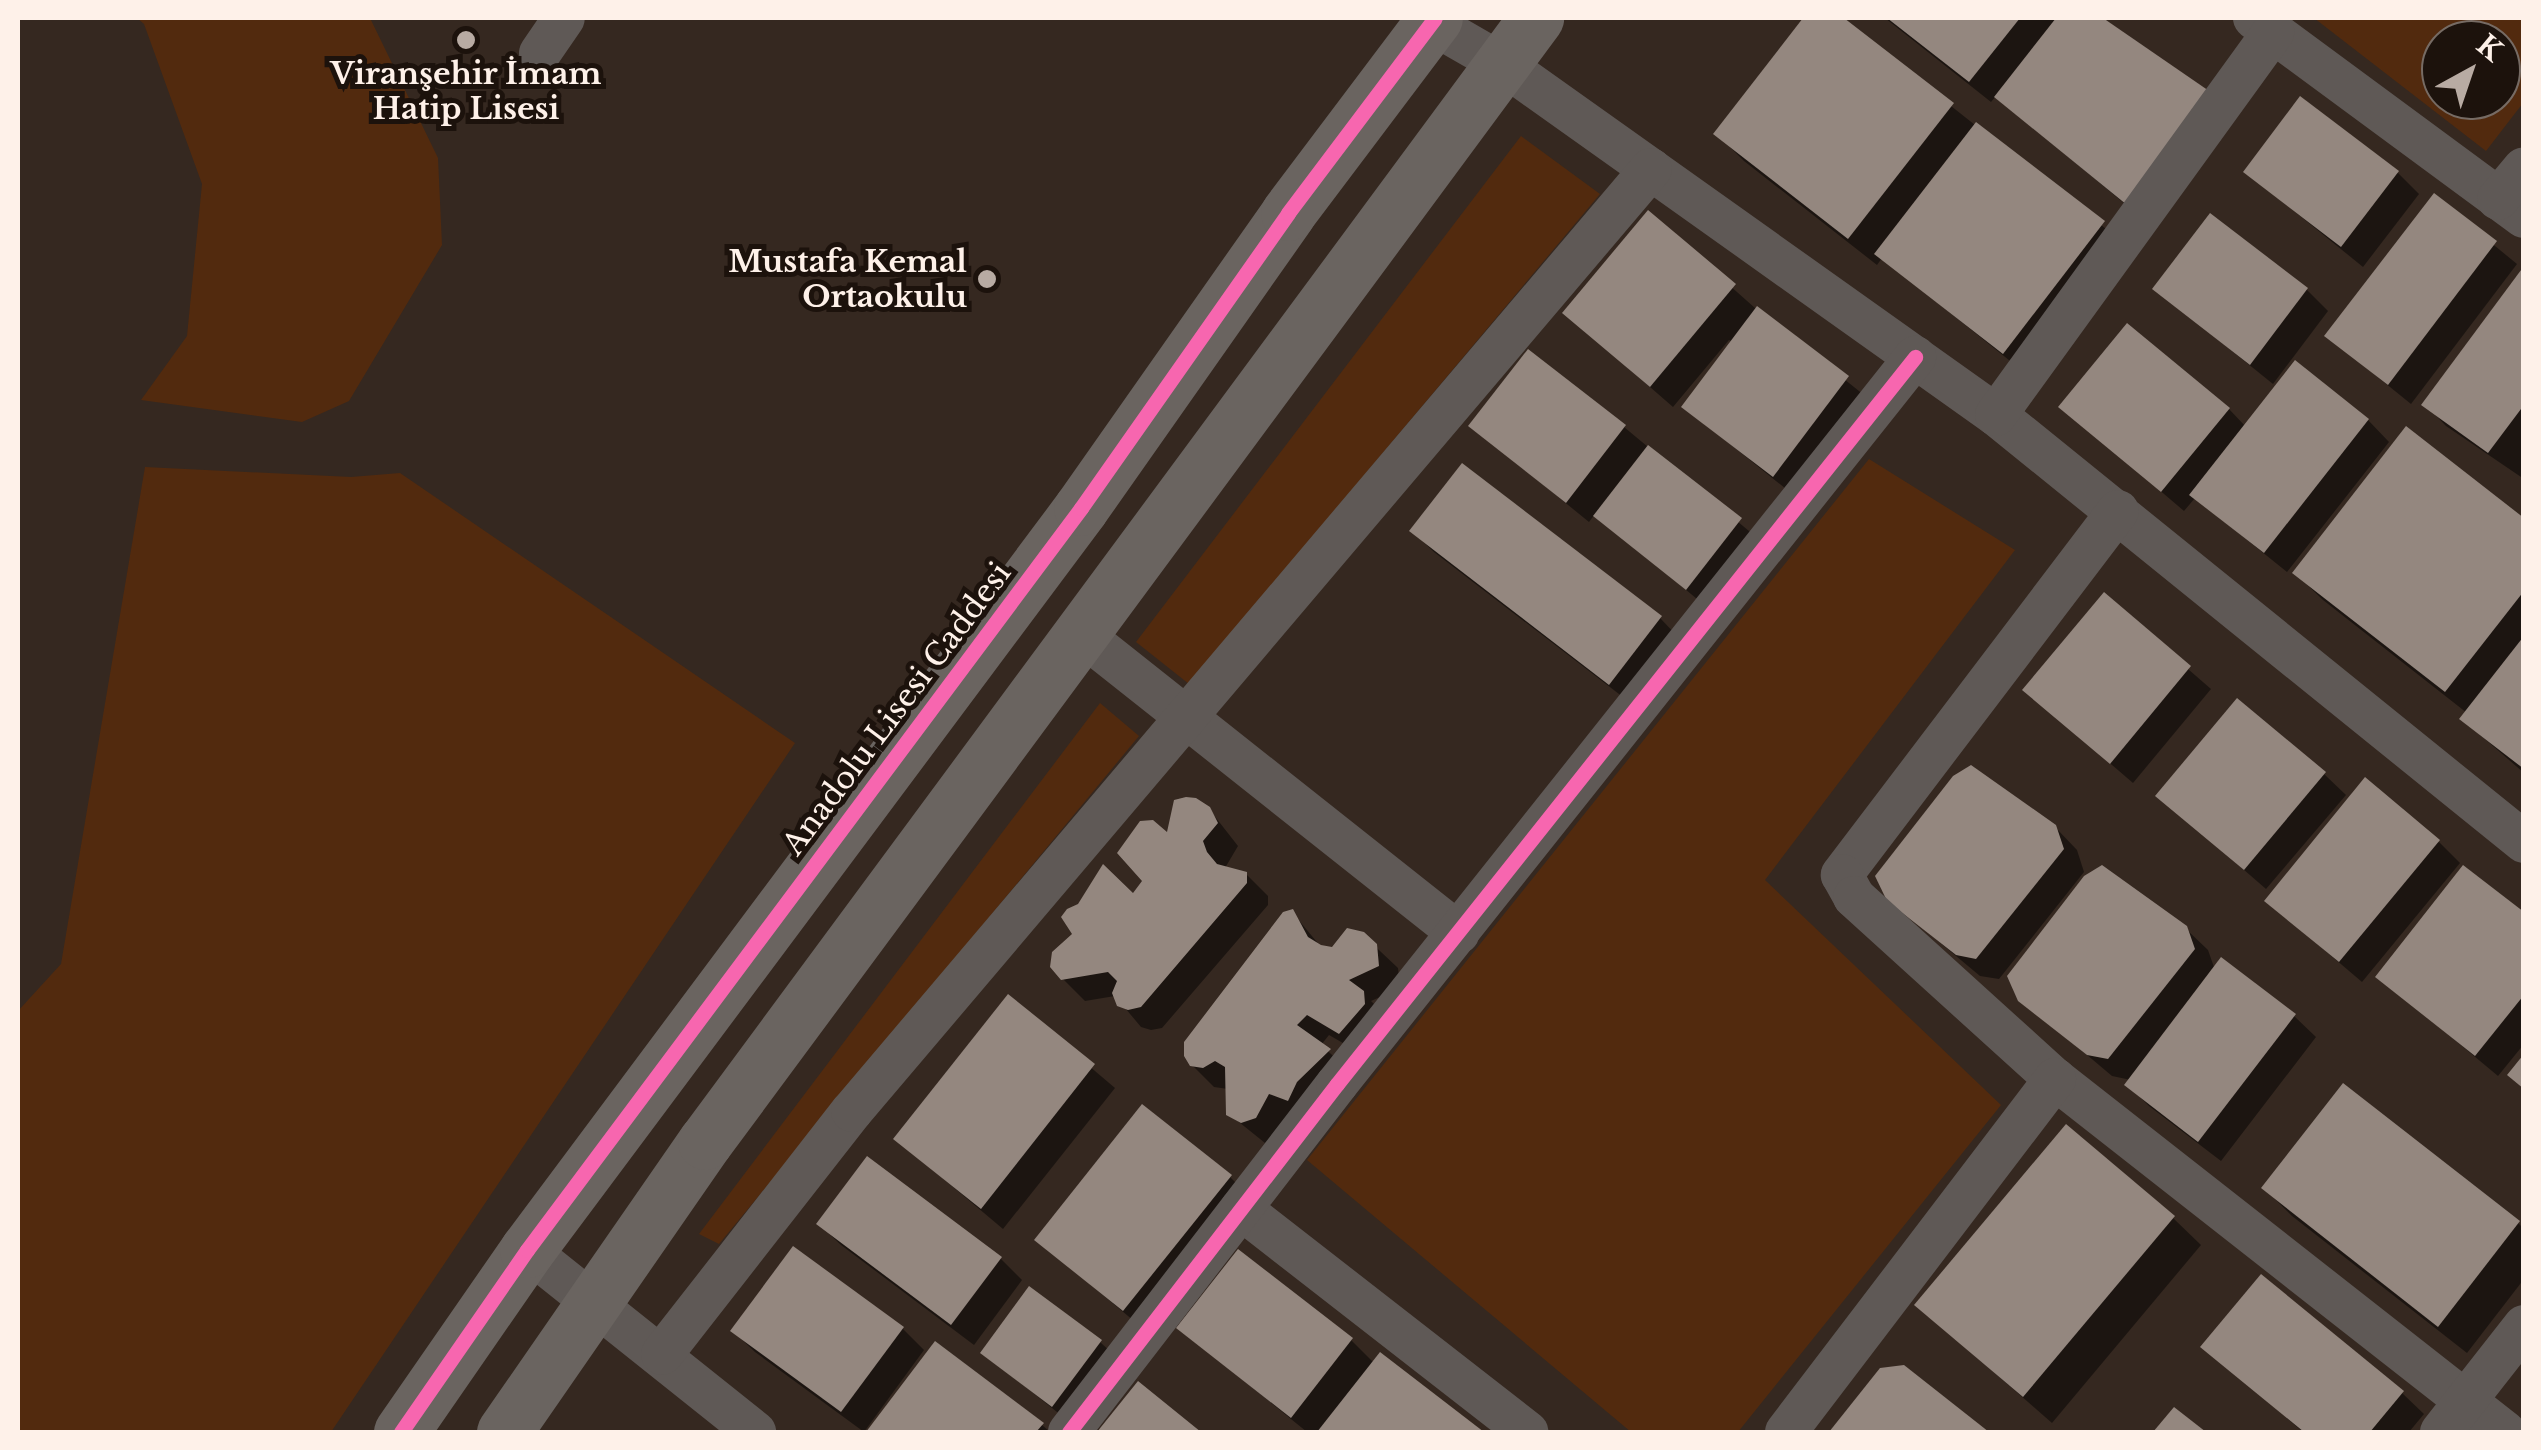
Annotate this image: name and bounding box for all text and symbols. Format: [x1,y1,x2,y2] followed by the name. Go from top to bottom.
[2421,20,2521,120] north arrow
[2469,27,2509,69] text: K
[455,29,477,51] marker: Viranşehir İmam Hatip Lisesi
[330,56,602,126] place label: Viranşehir İmam Hatip Lisesi
[728,244,967,314] place label: Mustafa Kemal Ortaokulu
[976,268,998,290] marker: Mustafa Kemal Ortaokulu
[775,556,1019,862] street label: Anadolu Lisesi Caddesi

